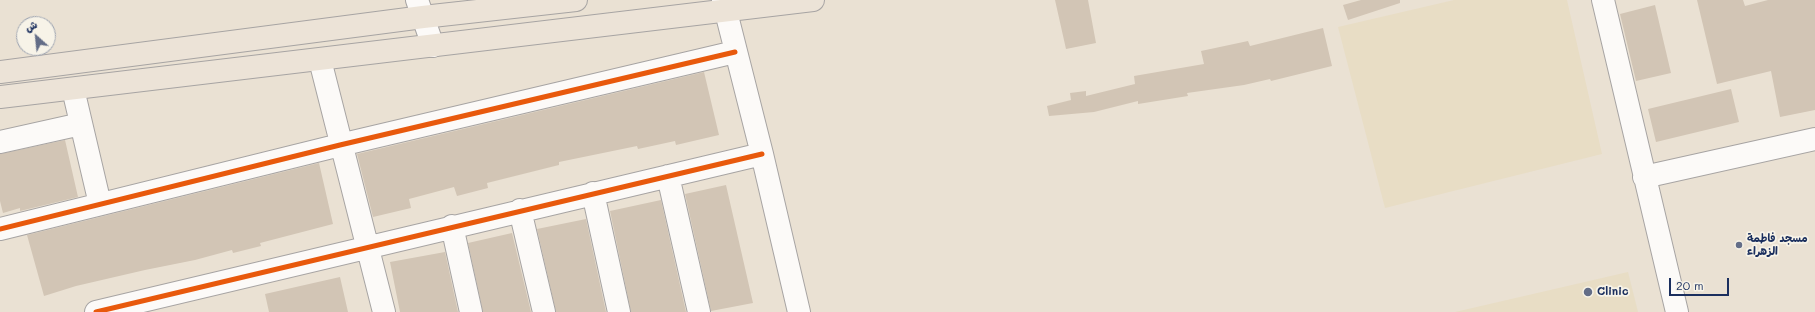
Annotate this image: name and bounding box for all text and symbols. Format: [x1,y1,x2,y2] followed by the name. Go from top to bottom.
[16,16,56,56] north arrow
[22,16,40,35] text: ش
[1747,232,1808,258] place label: مسجد فاطمة الزهراء
[1734,240,1744,250] marker: مسجد فاطمة الزهراء
[1671,270,1731,296] scale bar
[1676,277,1704,293] text: 20 m
[1597,285,1628,299] place label: Clinic
[1582,286,1594,298] marker: Clinic

